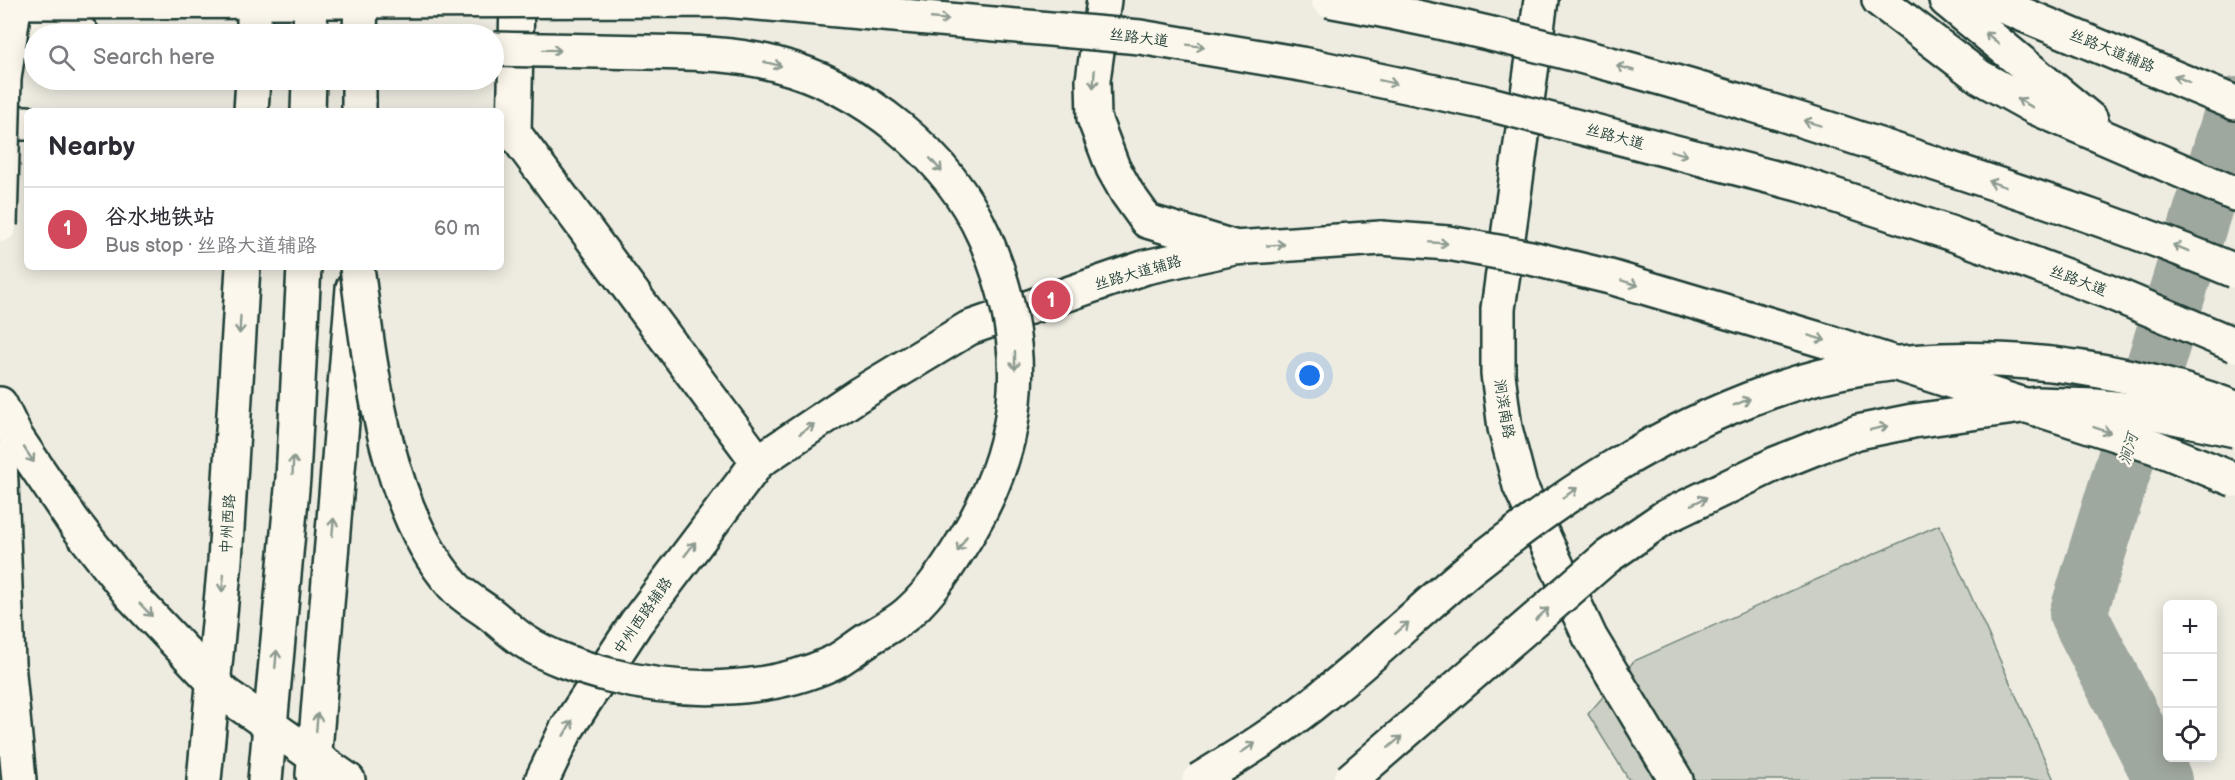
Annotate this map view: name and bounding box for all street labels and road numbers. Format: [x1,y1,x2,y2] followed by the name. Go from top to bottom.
[1108,25,1170,51] street label: 丝路大道
[2067,25,2157,77] street label: 丝路大道辅路
[1584,120,1646,154] street label: 丝路大道
[1092,251,1184,295] street label: 丝路大道辅路
[2047,261,2109,301] street label: 丝路大道
[1490,378,1518,440] street label: 涧滨南路
[216,493,240,555] street label: 中州西路
[609,574,677,658] street label: 中州西路辅路

